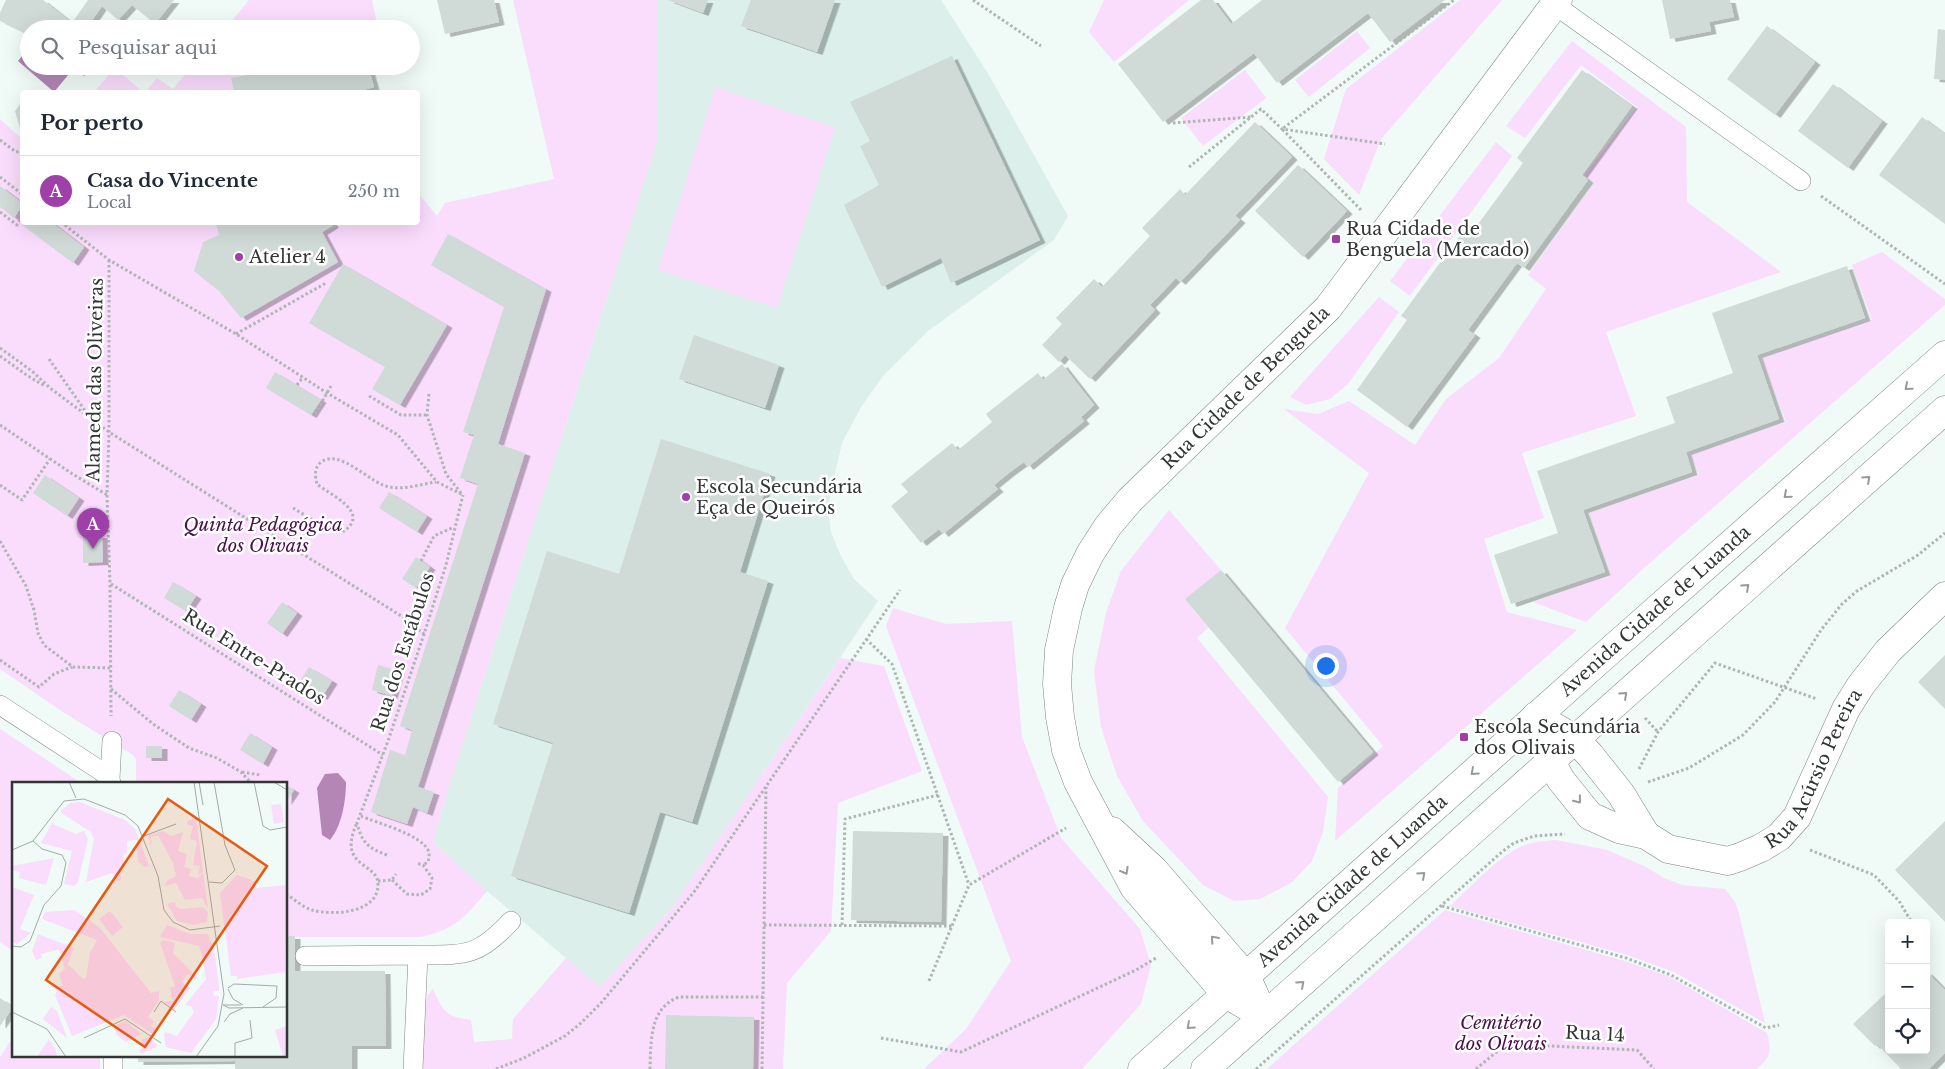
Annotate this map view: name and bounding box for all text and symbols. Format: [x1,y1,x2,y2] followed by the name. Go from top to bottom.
[20,20,420,75] search box
[38,34,66,62] icon: search
[78,36,217,59] text: Pesquisar aqui
[40,110,143,136] text: Por perto
[87,169,258,192] text: Casa do Vincente
[50,181,62,201] text: A
[348,181,400,201] text: 250 m
[87,192,132,212] text: Local
[1346,218,1529,261] place label: Rua Cidade de Benguela (Mercado)
[1330,233,1342,245] marker: Rua Cidade de Benguela (Mercado)
[248,246,326,268] place label: Atelier 4
[233,251,245,263] marker: Atelier 4
[82,278,108,483] street label: Alameda das Oliveiras
[1157,302,1334,474] street label: Rua Cidade de Benguela
[1905,382,1914,391] one-way arrow
[696,476,862,519] place label: Escola Secundária Eça de Queirós
[1862,476,1871,485] one-way arrow
[1783,489,1792,498] one-way arrow
[680,491,692,503] marker: Escola Secundária Eça de Queirós
[77,508,109,549] pin: A
[184,514,342,557] park label: Quinta Pedagógica dos Olivais
[1555,521,1755,702] street label: Avenida Cidade de Luanda
[367,570,439,734] street label: Rua dos Estábulos
[1740,584,1749,593] one-way arrow
[179,604,329,710] street label: Rua Entre-Prados
[1313,653,1339,679] your location
[1761,685,1867,854] street label: Rua Acúrsio Pereira
[1619,692,1628,701] one-way arrow
[1474,716,1640,759] place label: Escola Secundária dos Olivais
[1458,731,1470,743] marker: Escola Secundária dos Olivais
[1471,766,1480,775] one-way arrow
[12,782,288,1056] inset map
[1252,790,1452,972] street label: Avenida Cidade de Luanda
[1572,795,1581,804] one-way arrow
[1119,865,1129,874] one-way arrow
[1416,872,1425,881] one-way arrow
[1885,919,1930,1054] map controls
[1885,919,1930,964] button: +
[1211,936,1220,945] one-way arrow
[1885,964,1930,1009] button: −
[1295,981,1304,990] one-way arrow
[1885,1009,1930,1054] button: locate
[1455,1012,1547,1055] park label: Cemitério dos Olivais
[1187,1020,1196,1029] one-way arrow
[1565,1021,1625,1047] street label: Rua 14

